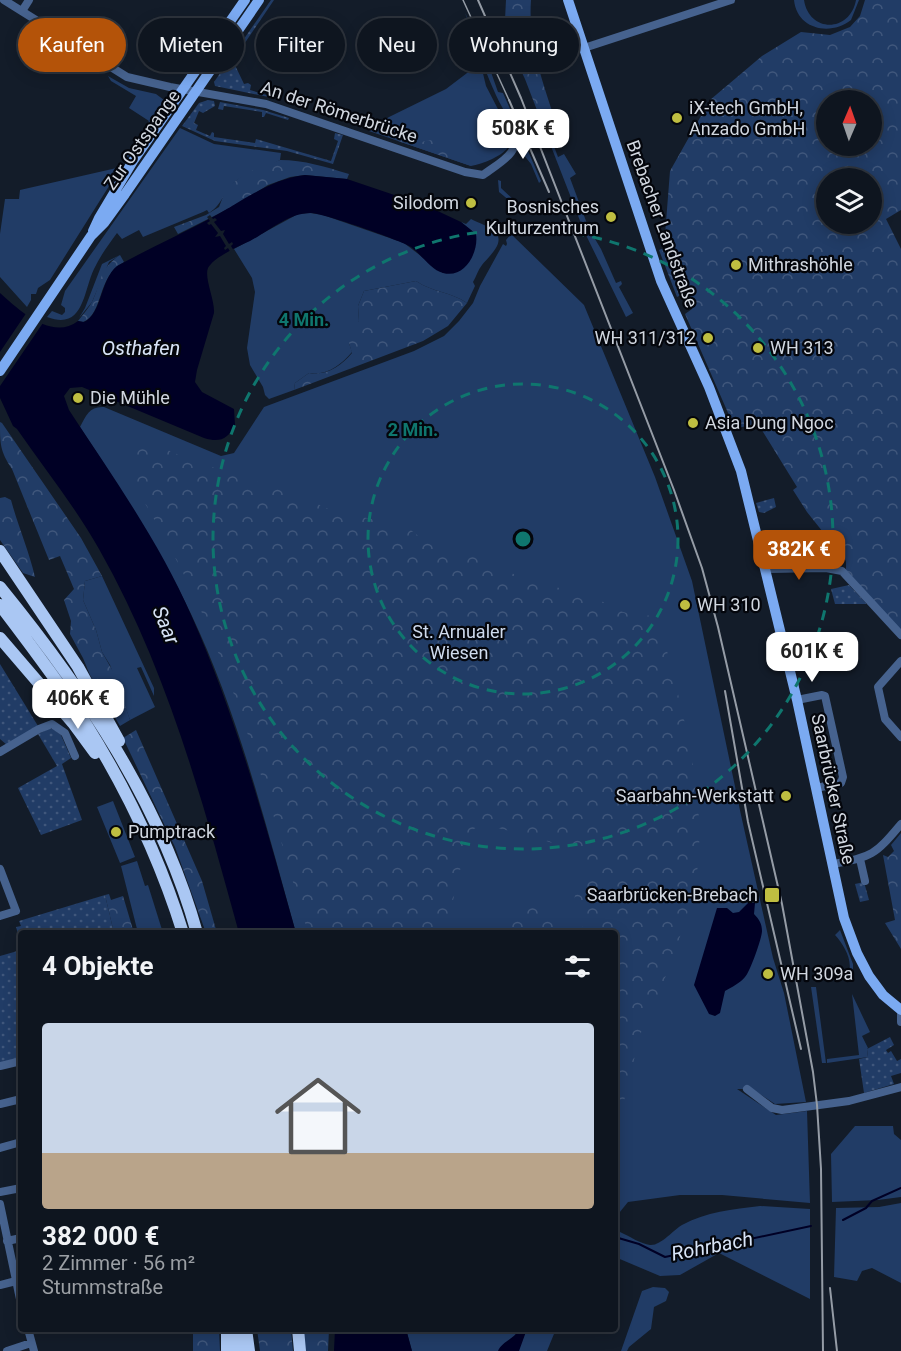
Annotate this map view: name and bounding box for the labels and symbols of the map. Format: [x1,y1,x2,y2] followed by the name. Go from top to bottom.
[258,76,420,147] street label: An der Römerbrücke
[99,86,184,194] street label: Zur Ostspange
[816,90,882,156] north arrow
[689,97,805,139] place label: iX-tech GmbH, Anzado GmbH
[474,109,572,160] pin: 508K €
[670,111,684,125] marker: iX-tech GmbH, Anzado GmbH
[622,137,703,310] street label: Brebacher Landstraße
[393,192,459,213] place label: Silodom
[464,196,478,210] marker: Silodom
[486,196,599,238] place label: Bosnisches Kulturzentrum
[604,210,618,224] marker: Bosnisches Kulturzentrum
[748,254,853,275] place label: Mithrashöhle
[729,258,743,272] marker: Mithrashöhle
[279,309,329,330] text: 4 Min.
[595,327,696,348] place label: WH 311/312
[701,331,715,345] marker: WH 311/312
[102,336,180,360] water label: Osthafen
[770,337,834,358] place label: WH 313
[751,341,765,355] marker: WH 313
[90,387,170,408] place label: Die Mühle
[71,391,85,405] marker: Die Mühle
[705,412,834,433] place label: Asia Dung Ngoc
[686,416,700,430] marker: Asia Dung Ngoc
[388,419,438,440] text: 2 Min.
[513,529,533,549] centre of rings
[750,530,848,581] pin: 382K €
[697,594,761,615] place label: WH 310
[678,598,692,612] marker: WH 310
[147,602,185,649] water label: Saar
[412,621,506,663] park label: St. Arnualer Wiesen
[763,632,861,683] pin: 601K €
[29,679,127,730] pin: 406K €
[807,712,860,866] street label: Saarbrücker Straße
[616,785,774,806] place label: Saarbahn-Werkstatt
[779,789,793,803] marker: Saarbahn-Werkstatt
[128,821,216,842] place label: Pumptrack
[109,825,123,839] marker: Pumptrack
[587,884,758,905] place label: Saarbrücken-Brebach
[763,886,781,904] marker: Saarbrücken-Brebach
[780,963,853,984] place label: WH 309a
[761,967,775,981] marker: WH 309a
[669,1226,755,1266] water label: Rohrbach

